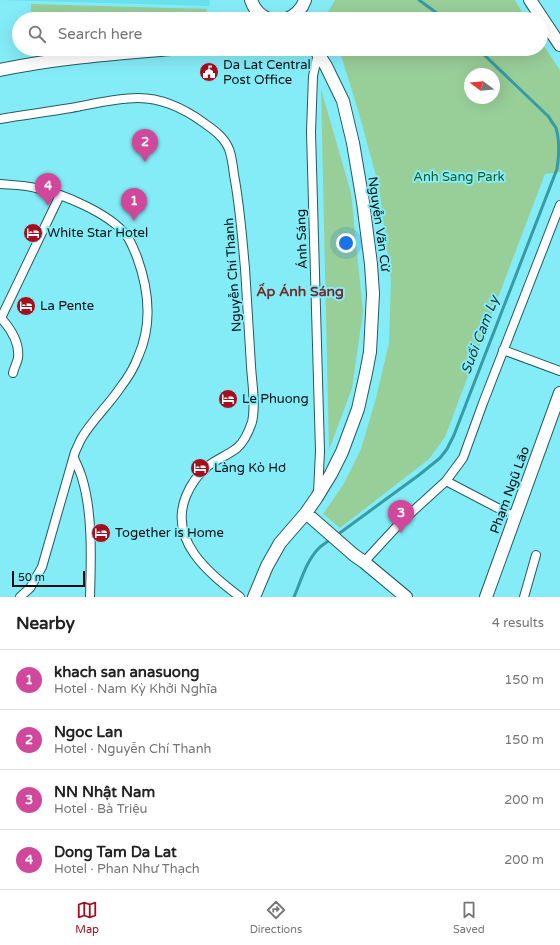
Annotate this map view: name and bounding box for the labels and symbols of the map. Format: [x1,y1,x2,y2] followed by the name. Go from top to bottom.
[223,57,311,88] place label: Da Lat Central Post Office
[198,61,220,83] public building icon: Da Lat Central Post Office
[464,68,500,104] north arrow
[132,129,158,162] pin: 2
[413,169,505,185] park label: Anh Sang Park
[35,173,61,206] pin: 4
[364,175,394,273] street label: Nguyễn Văn Cừ
[121,188,147,221] pin: 1
[293,209,311,269] street label: Ánh Sáng
[221,217,245,333] street label: Nguyễn Chí Thanh
[22,222,44,244] hotel icon: White Star Hotel
[47,225,148,241] place label: White Star Hotel
[336,233,356,253] your location
[256,282,344,300] district label: Ấp Ánh Sáng
[457,292,503,376] water label: Suối Cam Ly
[15,295,37,317] hotel icon: La Pente
[40,298,94,314] place label: La Pente
[217,388,239,410] hotel icon: Le Phuong
[242,391,309,407] place label: Le Phuong
[487,444,533,536] street label: Phạm Ngũ Lão
[189,457,211,479] hotel icon: Làng Kò Hơ
[214,460,286,476] place label: Làng Kò Hơ
[388,500,414,533] pin: 3
[90,522,112,544] hotel icon: Together is Home
[115,525,224,541] place label: Together is Home
[12,569,85,588] scale bar

